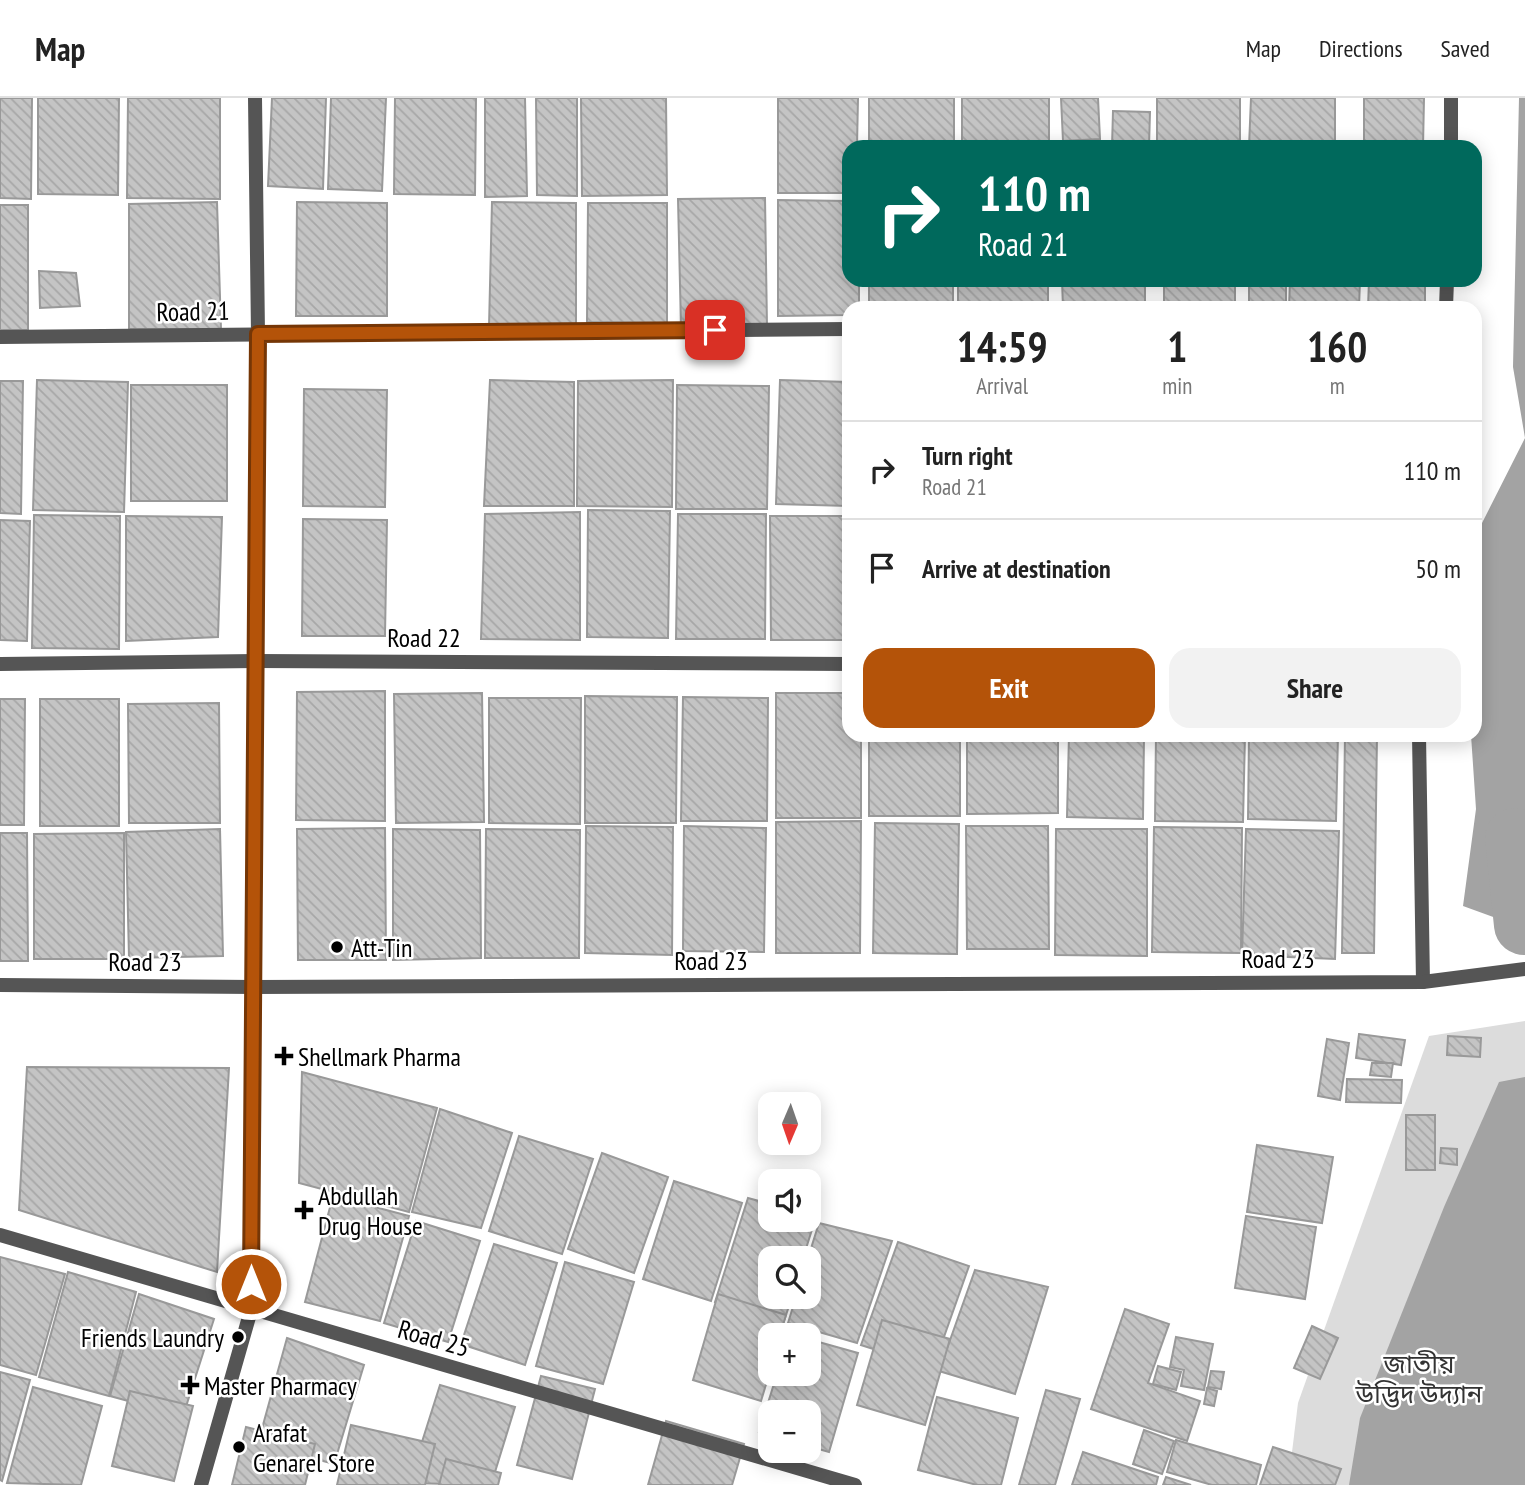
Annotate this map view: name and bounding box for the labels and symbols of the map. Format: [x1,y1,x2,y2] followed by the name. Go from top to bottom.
[156,294,230,328] street label: Road 21
[685,300,745,360] pin
[387,621,461,654] street label: Road 22
[351,931,412,964] place label: Att-Tin
[329,939,345,955] marker: Att-Tin
[1241,942,1315,975] street label: Road 23
[674,944,748,977] street label: Road 23
[108,945,182,978] street label: Road 23
[298,1040,461,1073] place label: Shellmark Pharma
[276,1048,292,1064] marker: Shellmark Pharma
[758,1092,821,1155] north arrow
[318,1179,423,1242] place label: Abdullah Drug House
[296,1202,312,1218] marker: Abdullah Drug House
[214,1247,288,1321] position arrow
[394,1312,474,1364] street label: Road 25
[81,1321,224,1354] place label: Friends Laundry
[230,1329,246,1345] marker: Friends Laundry
[1355,1347,1483,1410] park label: জাতীয় উদ্ভিদ উদ্যান
[204,1369,357,1402] place label: Master Pharmacy
[182,1377,198,1393] marker: Master Pharmacy
[253,1416,375,1479] place label: Arafat Genarel Store
[231,1439,247,1455] marker: Arafat Genarel Store

